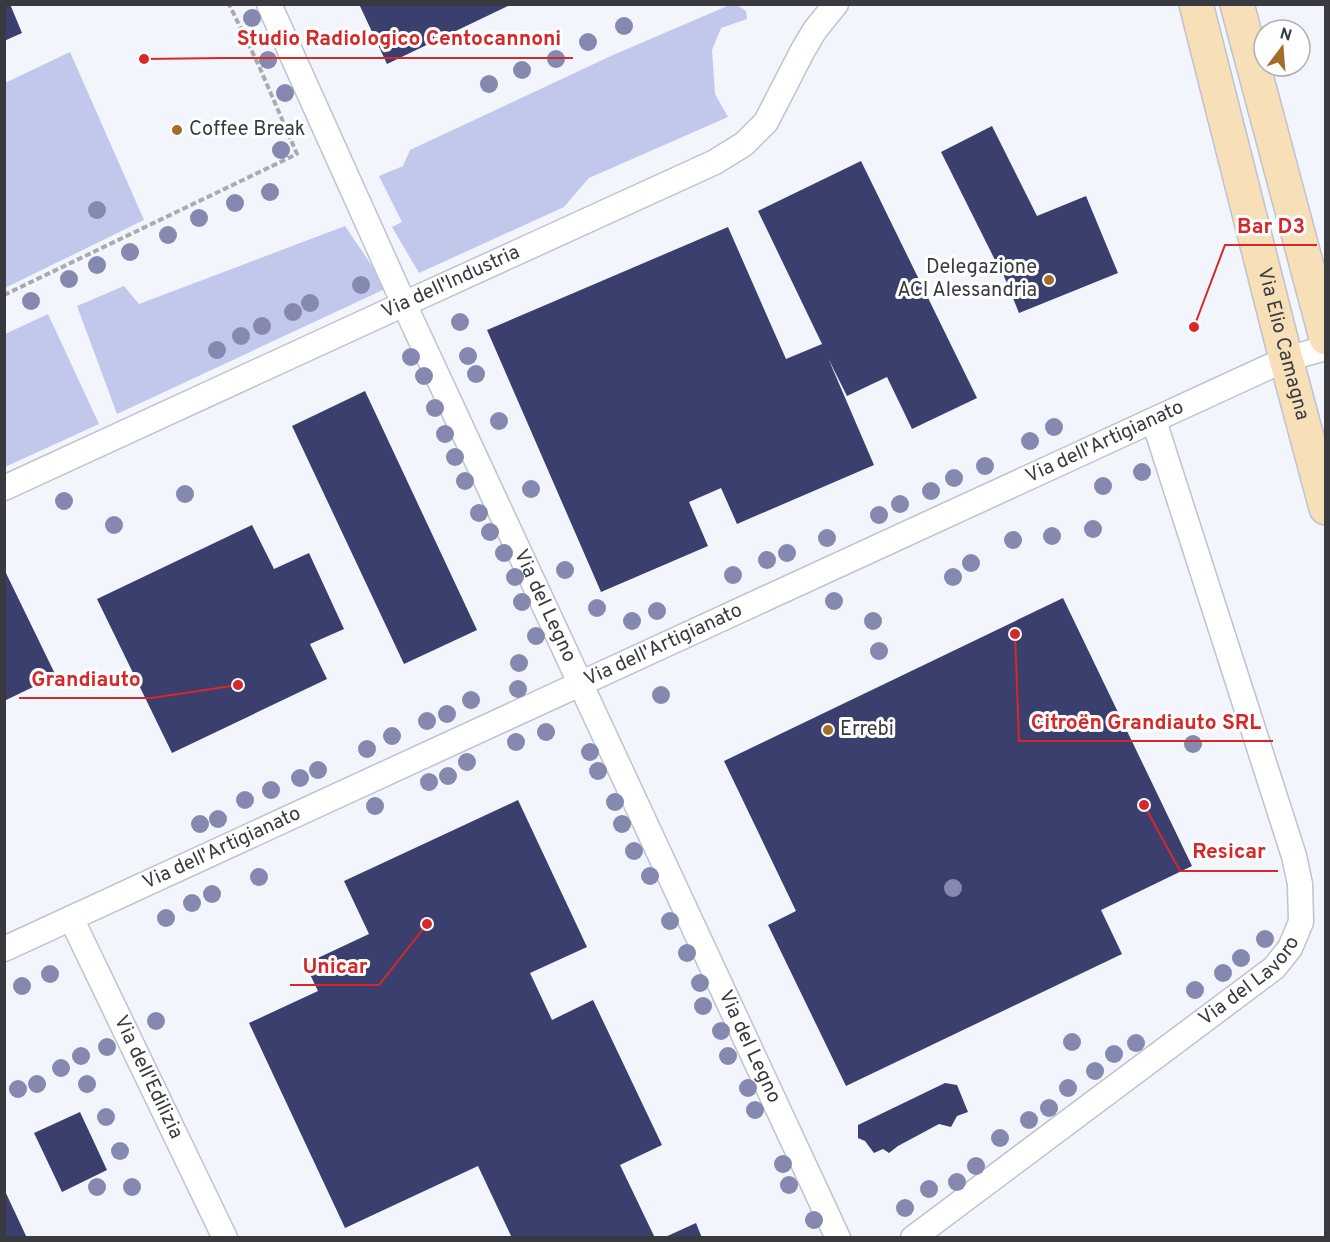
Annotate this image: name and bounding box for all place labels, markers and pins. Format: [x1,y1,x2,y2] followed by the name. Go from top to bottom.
[224,19,573,58] callout: Studio Radiologico Centocannoni
[189,117,305,143] place label: Coffee Break
[170,123,184,137] marker: Coffee Break
[1225,206,1317,245] callout: Bar D3
[897,255,1037,304] place label: Delegazione ACI Alessandria
[1042,273,1056,287] marker: Delegazione ACI Alessandria
[19,659,152,698] callout: Grandiauto
[1019,702,1273,741] callout: Citroën Grandiauto SRL
[840,717,894,743] place label: Errebi
[821,723,835,737] marker: Errebi
[1180,832,1278,871] callout: Resicar
[290,946,379,985] callout: Unicar

